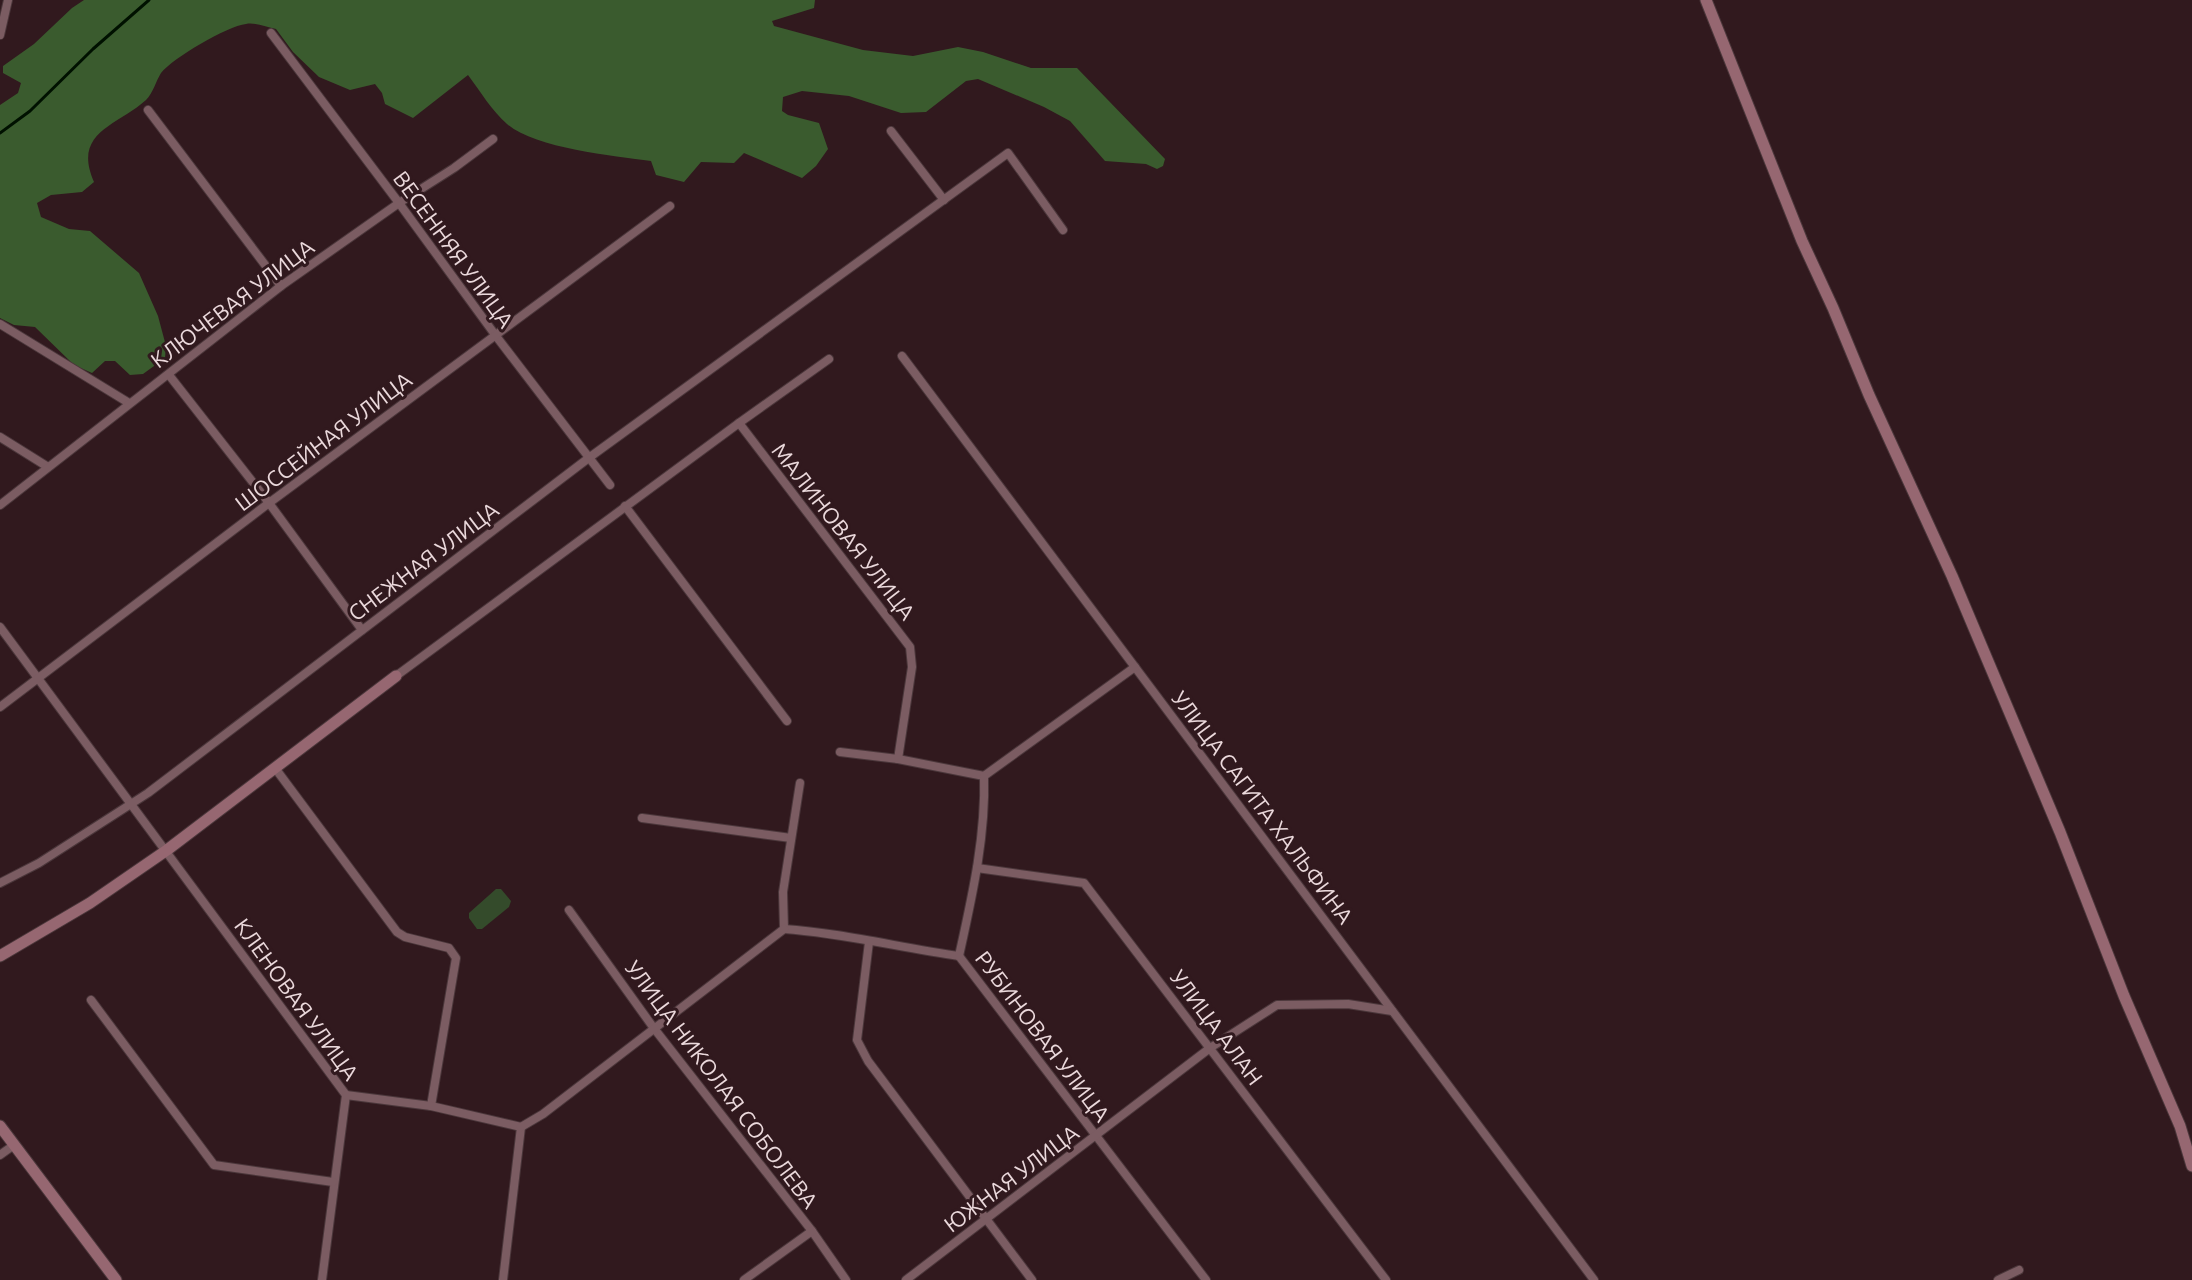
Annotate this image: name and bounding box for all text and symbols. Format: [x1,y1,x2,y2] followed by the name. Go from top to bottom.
[389,166,520,333] street label: ВЕСЕННЯЯ УЛИЦА
[146,233,319,372] street label: КЛЮЧЕВАЯ УЛИЦА
[230,366,417,516] street label: ШОССЕЙНАЯ УЛИЦА
[767,438,921,625] street label: МАЛИНОВАЯ УЛИЦА
[343,496,504,626] street label: СНЕЖНАЯ УЛИЦА
[1167,686,1359,929] street label: УЛИЦА САГИТА ХАЛЬФИНА
[230,913,364,1085] street label: КЛЕНОВАЯ УЛИЦА
[971,946,1116,1127] street label: РУБИНОВАЯ УЛИЦА
[621,955,824,1213] street label: УЛИЦА НИКОЛАЯ СОБОЛЕВА
[1166,965,1268,1089] street label: УЛИЦА АЛАН
[939,1119,1084,1237] street label: ЮЖНАЯ УЛИЦА

